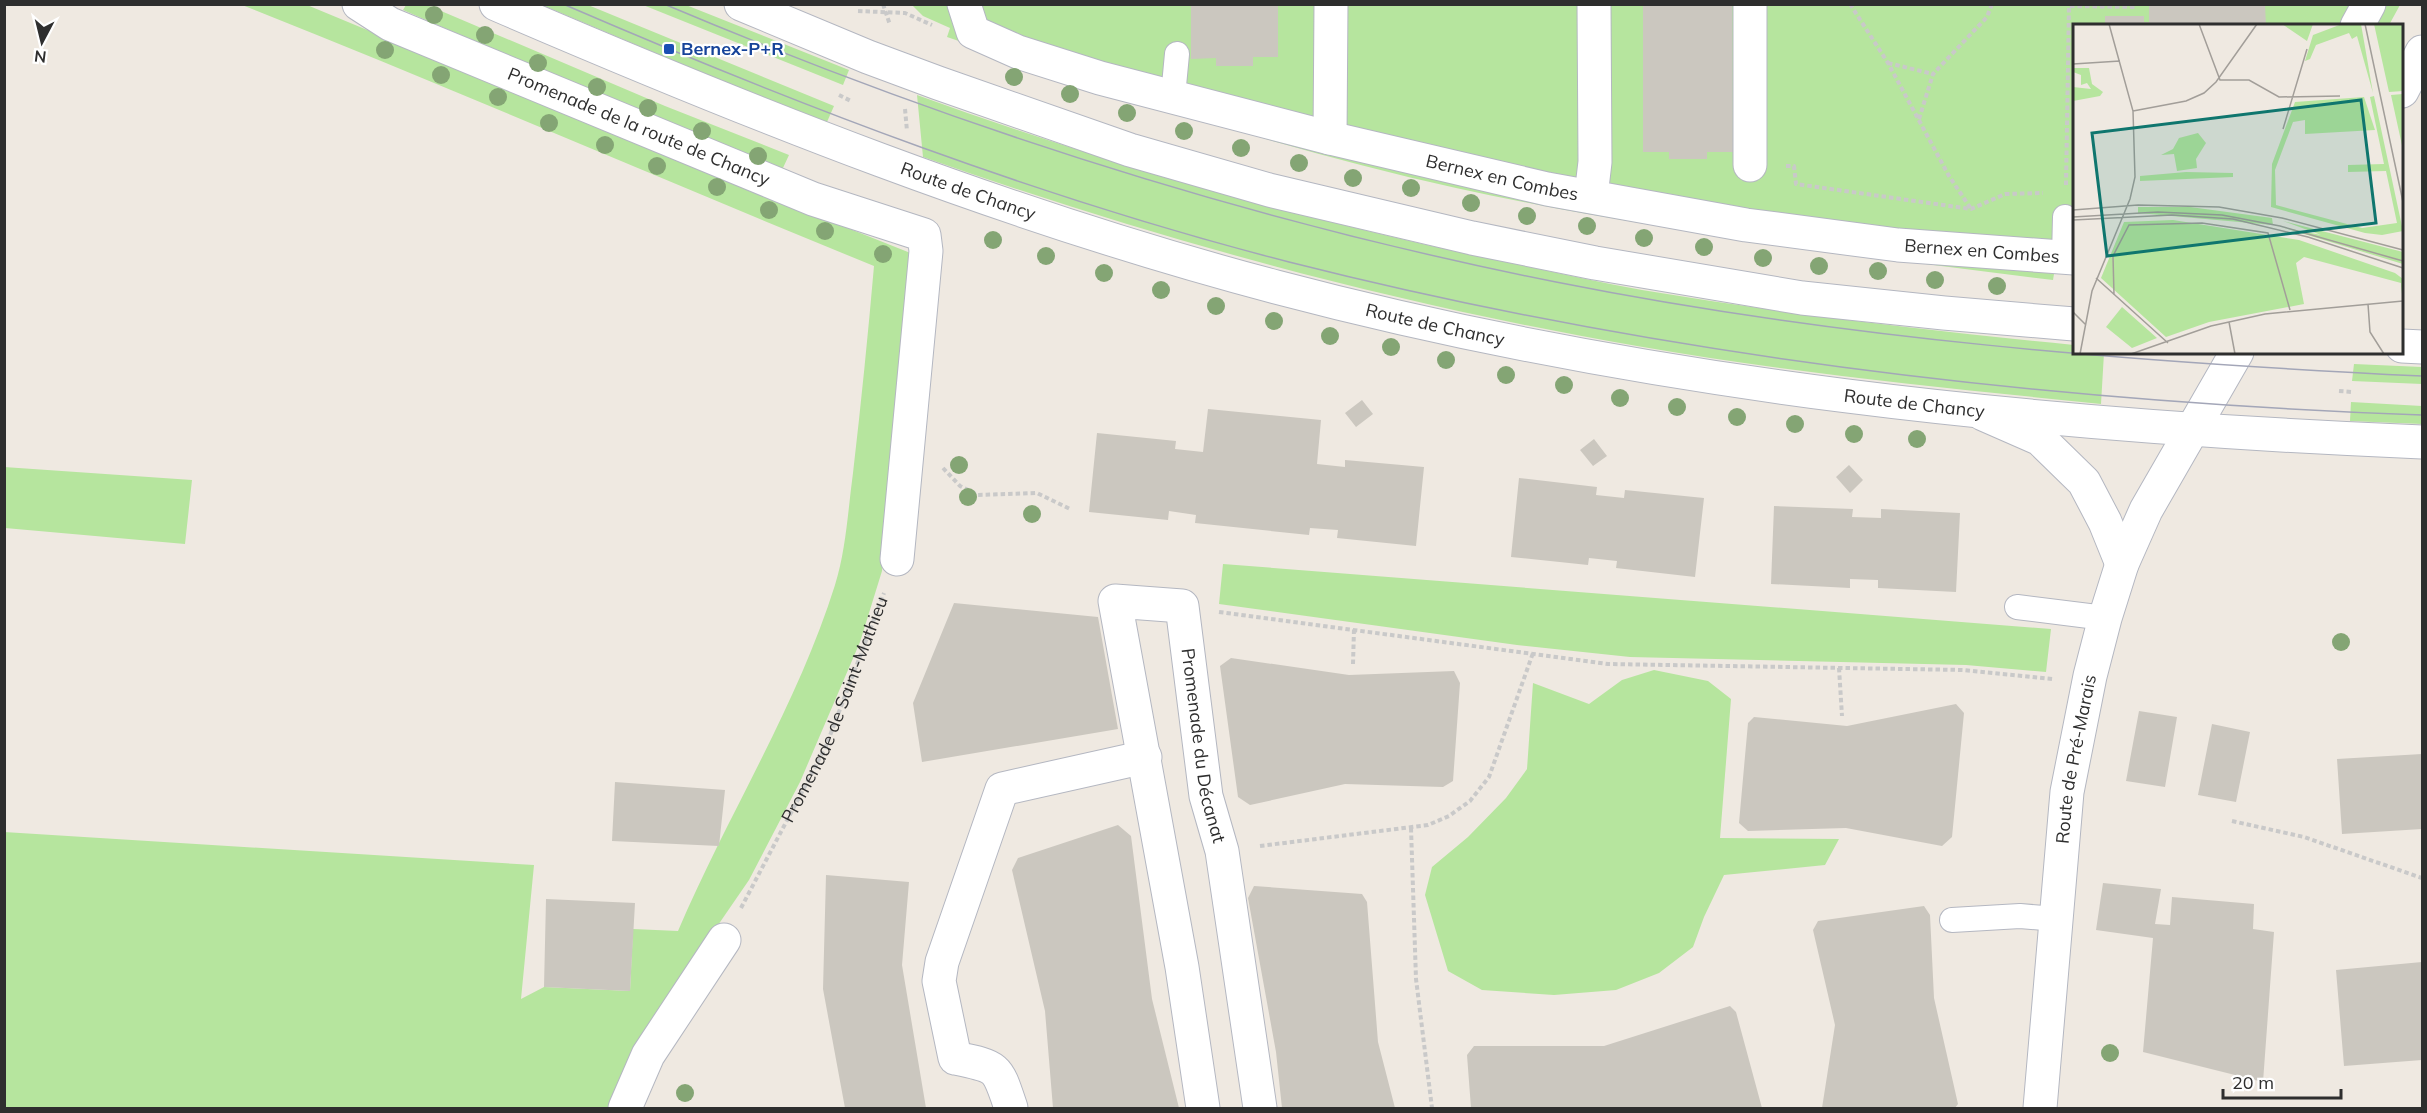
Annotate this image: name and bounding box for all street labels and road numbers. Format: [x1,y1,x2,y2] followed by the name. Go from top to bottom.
[504,62,774,191] street label: Promenade de la route de Chancy
[1424,149,1580,205] street label: Bernex en Combes
[897,156,1039,225] street label: Route de Chancy
[1904,234,2060,268] street label: Bernex en Combes
[1363,298,1507,351] street label: Route de Chancy
[1843,384,1986,423] street label: Route de Chancy
[776,593,893,826] street label: Promenade de Saint-Mathieu
[1176,647,1231,845] street label: Promenade du Décanat
[2051,672,2101,845] street label: Route de Pré-Marais

